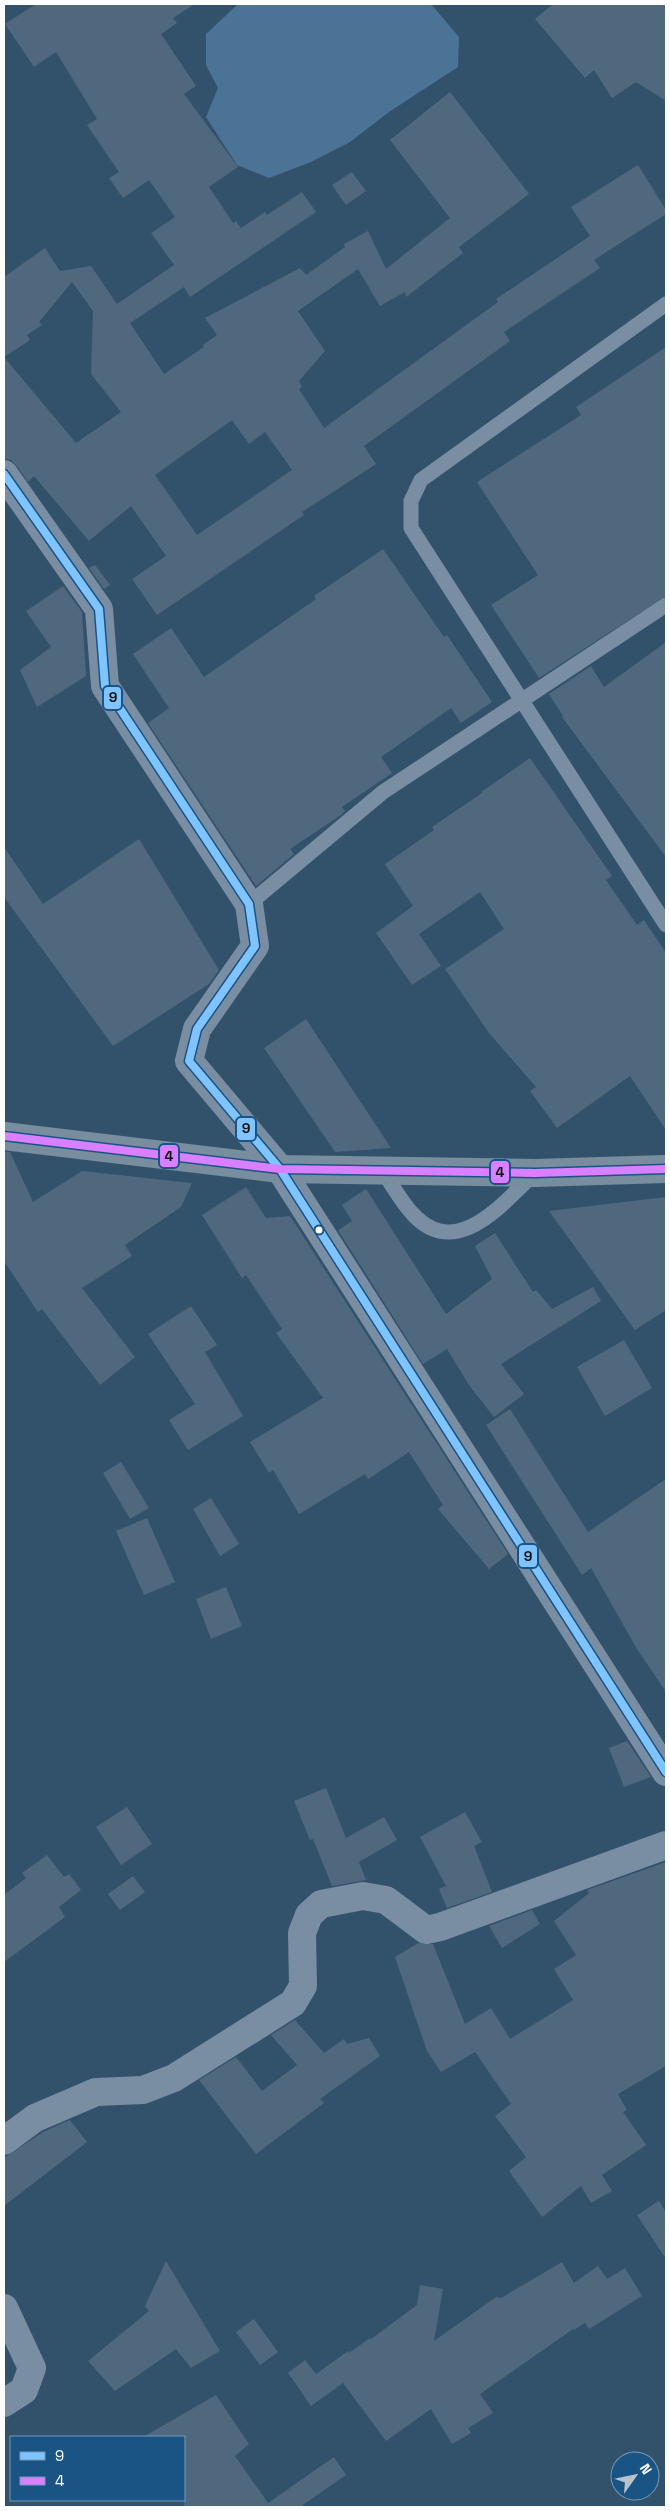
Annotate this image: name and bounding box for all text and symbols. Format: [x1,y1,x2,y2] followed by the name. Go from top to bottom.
[103,686,122,710] line badge: 9
[109,688,117,706] text: 9
[236,1117,256,1141] line badge: 9
[242,1119,250,1137] text: 9
[159,1144,179,1168] line badge: 4
[165,1147,174,1165] text: 4
[490,1160,510,1184] line badge: 4
[496,1163,505,1181] text: 4
[314,1225,324,1235] unlabelled marker
[518,1544,538,1568] line badge: 9
[524,1547,532,1565] text: 9
[10,2436,185,2501] legend
[55,2446,64,2465] text: 9
[610,2451,660,2501] north arrow
[636,2460,656,2478] text: N
[55,2471,64,2490] text: 4

